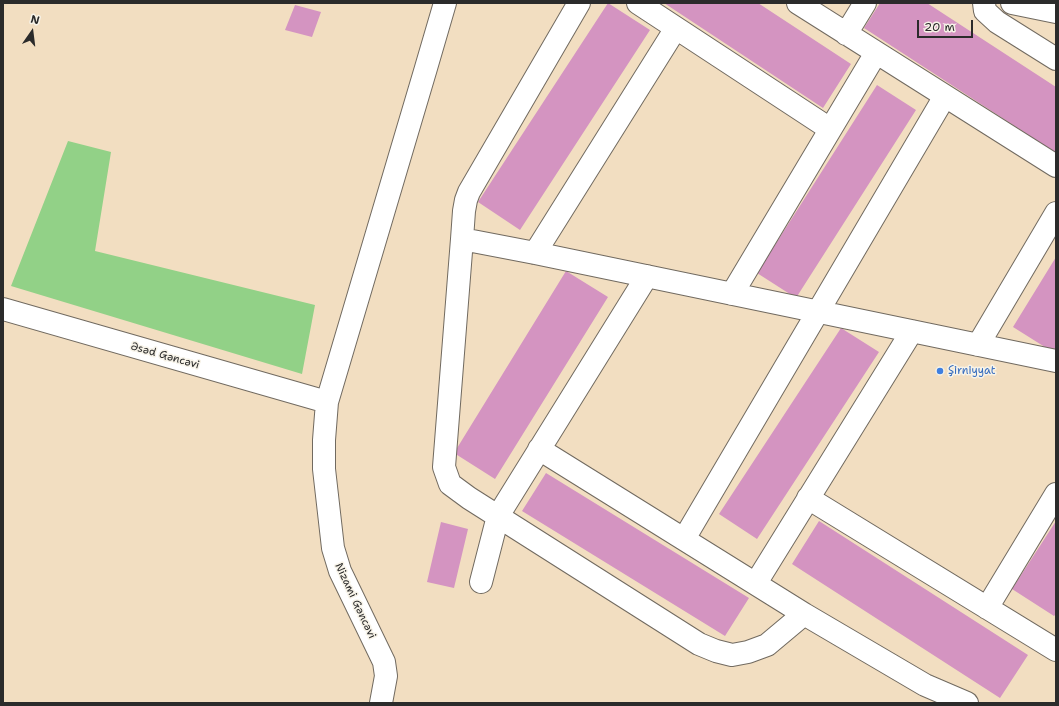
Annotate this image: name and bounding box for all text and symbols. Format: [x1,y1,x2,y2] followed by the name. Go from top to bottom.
[12,12,52,52] north arrow
[29,12,41,28] text: N
[919,12,975,38] scale bar
[924,19,955,35] text: 20 m
[129,340,201,372] street label: Əsəd Gəncəvi
[948,364,996,378] place label: Şirniyyat
[935,366,945,376] marker: Şirniyyat
[332,561,378,641] street label: Nizami Gəncəvi

